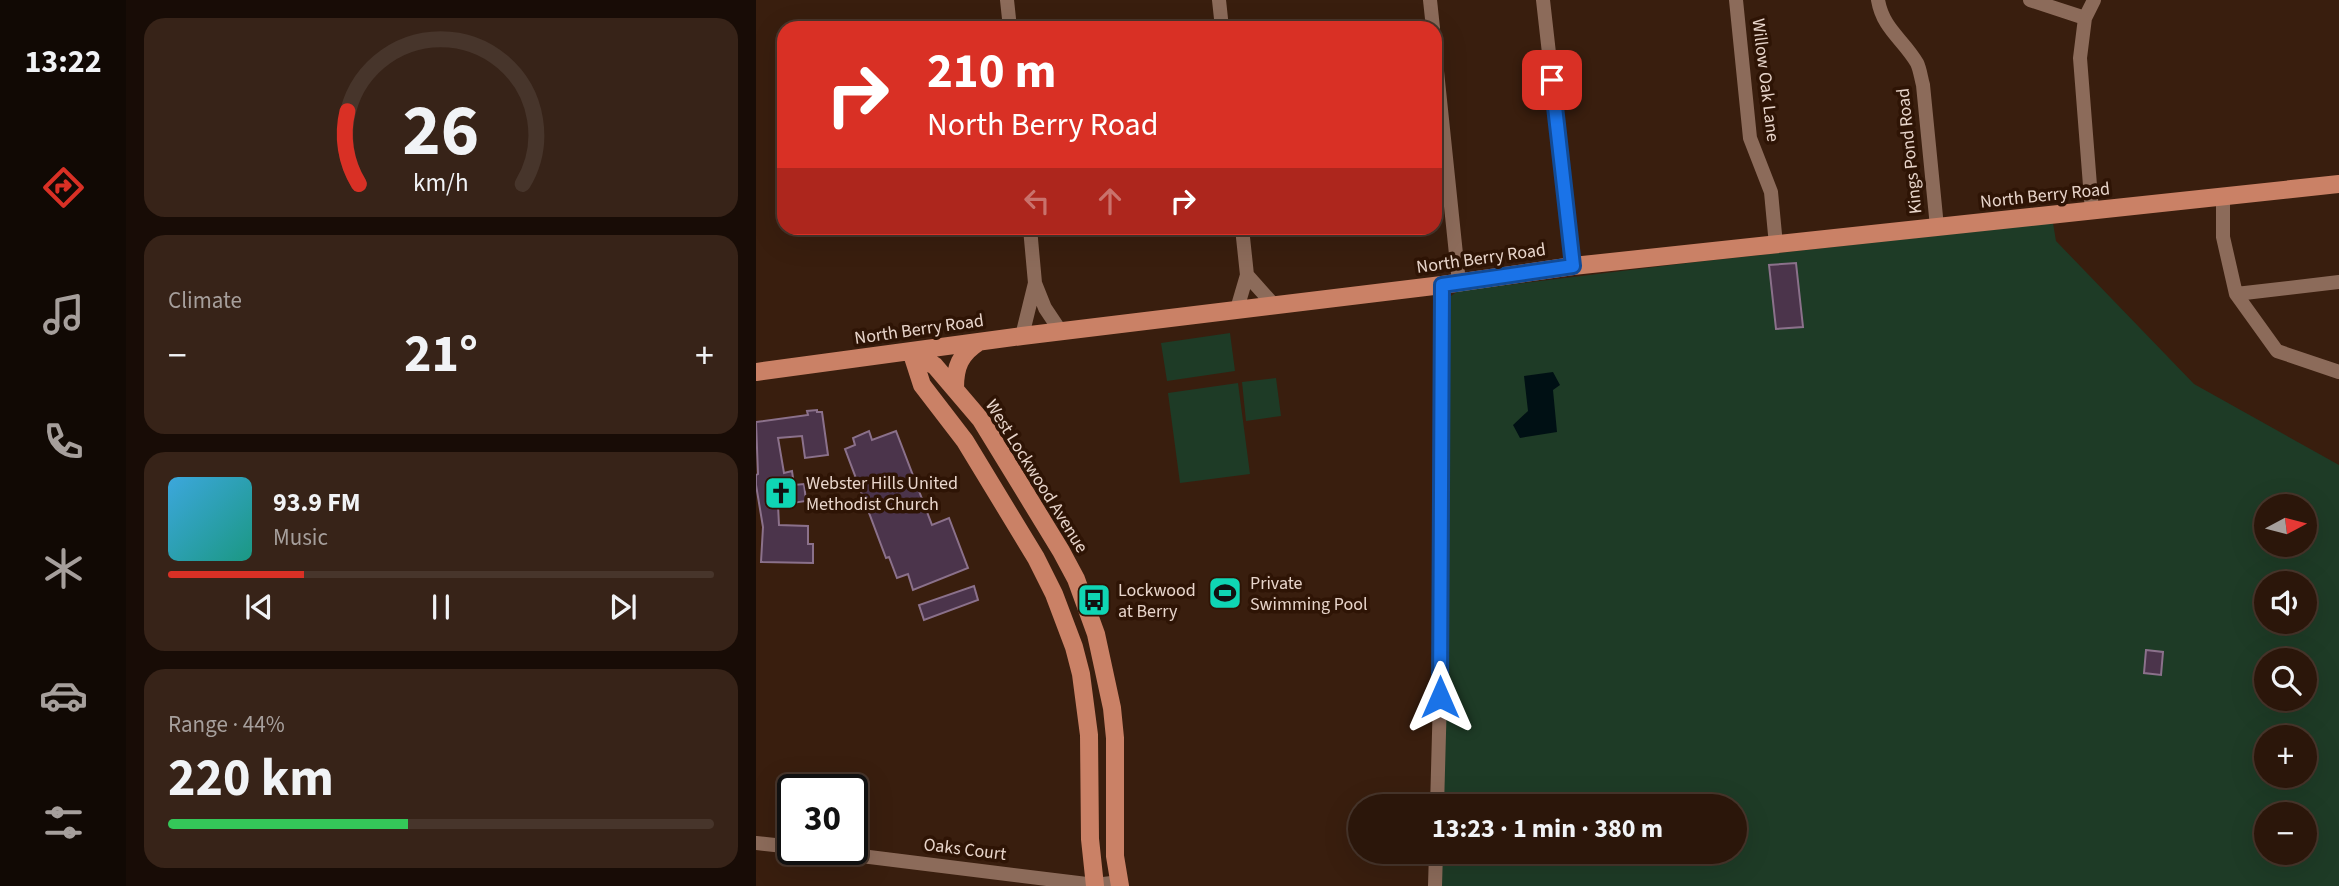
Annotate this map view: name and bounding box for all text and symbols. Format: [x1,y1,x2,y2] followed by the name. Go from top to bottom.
[1746,17,1785,143] street label: Willow Oak Lane
[927,37,1056,107] text: 210 m
[24,39,102,85] text: 13:22
[812,49,903,140] icon: right
[1522,50,1582,110] pin
[1533,61,1571,99] icon: arrive
[403,79,479,183] text: 26
[1890,87,1929,215] street label: Kings Pond Road
[927,102,1159,148] text: North Berry Road
[39,163,88,212] icon: directions
[413,164,469,200] text: km/h
[1979,176,2111,215] street label: North Berry Road
[1018,182,1056,220] icon: left
[1091,182,1129,220] icon: ahead
[1164,182,1202,220] icon: right
[1415,237,1547,280] street label: North Berry Road
[168,284,242,317] text: Climate
[39,290,88,339] icon: music
[853,308,985,351] street label: North Berry Road
[404,318,478,392] text: 21°
[168,329,187,383] text: −
[695,329,714,383] text: +
[979,395,1094,558] street label: West Lockwood Avenue
[39,417,88,466] icon: phone
[806,471,958,517] place label: Webster Hills United Methodist Church
[762,474,800,512] church icon: Webster Hills United Methodist Church
[273,484,361,521] text: 93.9 FM
[2254,494,2317,556] north arrow
[2254,494,2317,865] map controls
[273,521,328,554] text: Music
[39,544,88,593] icon: climate
[1250,571,1368,617] place label: Private Swimming Pool
[2254,571,2317,634] button: sound
[1206,574,1244,612] sports icon: Private Swimming Pool
[1118,578,1196,624] place label: Lockwood at Berry
[1075,581,1113,619] bus stop icon: Lockwood at Berry
[240,588,278,626] icon: previous
[422,588,460,626] icon: pause
[604,588,642,626] icon: next
[2254,648,2317,711] button: search
[1403,660,1477,734] position arrow
[39,671,88,720] icon: car
[168,708,285,741] text: Range · 44%
[2254,725,2317,788] button: +
[168,742,334,816] text: 220 km
[777,774,868,865] speed limit sign: 30
[39,798,88,847] icon: filters
[2254,802,2317,865] button: −
[1432,810,1663,847] text: 13:23 · 1 min · 380 m
[922,832,1008,867] street label: Oaks Court

